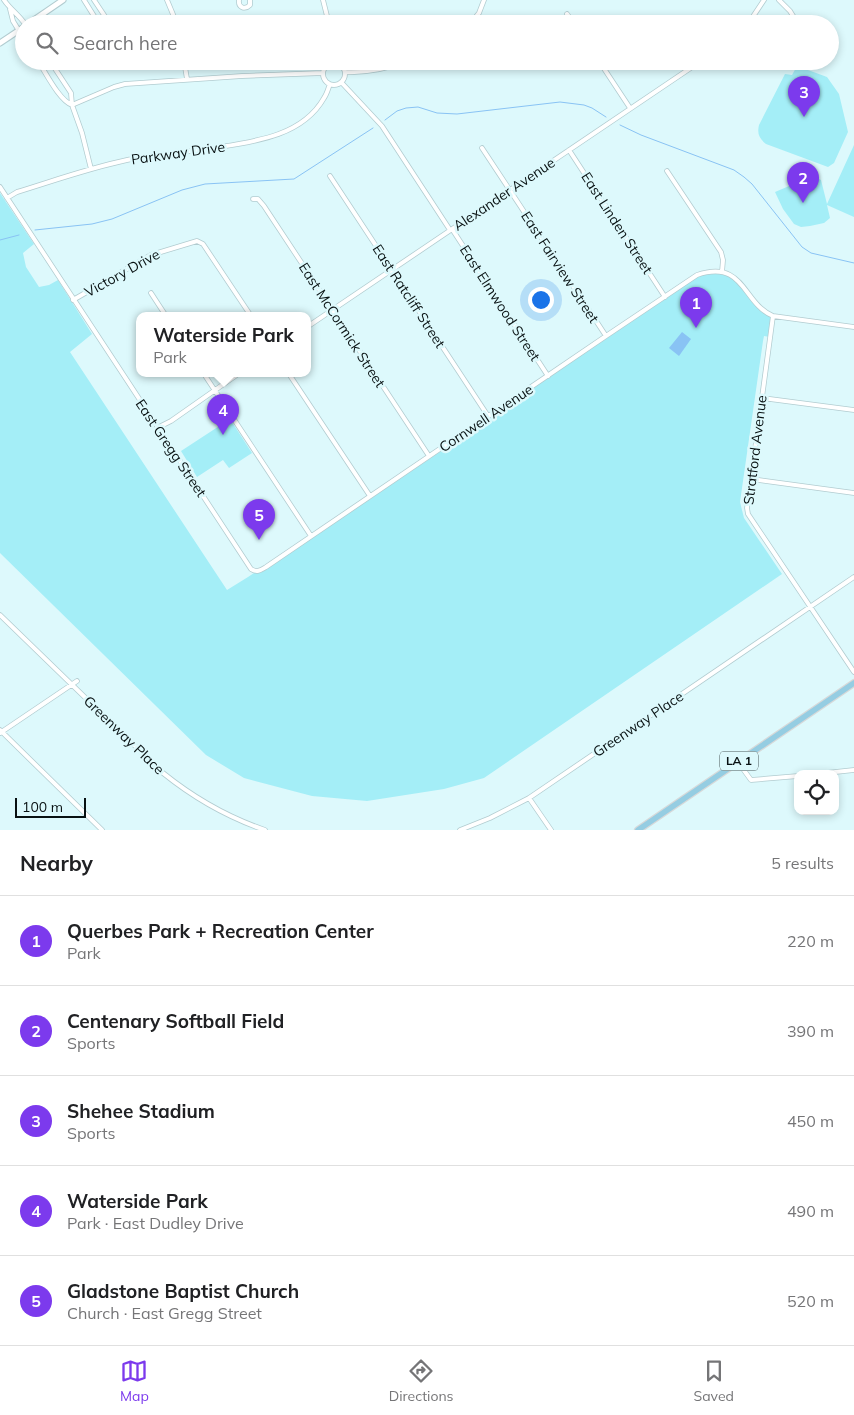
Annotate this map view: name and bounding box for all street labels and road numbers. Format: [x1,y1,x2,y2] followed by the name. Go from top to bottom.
[130,138,226,168] street label: Parkway Drive
[450,153,558,235] street label: Alexander Avenue
[577,169,657,277] street label: East Linden Street
[517,208,603,326] street label: East Fairview Street
[369,241,449,351] street label: East Ratcliff Street
[456,242,544,364] street label: East Elmwood Street
[81,245,163,301] street label: Victory Drive
[295,259,389,391] street label: East McCormick Street
[436,380,536,456] street label: Cornwell Avenue
[739,394,771,506] street label: Stratford Avenue
[132,396,210,500] street label: East Gregg Street
[589,687,687,761] street label: Greenway Place
[80,692,168,778] street label: Greenway Place
[720,751,758,770] road number: LA 1

